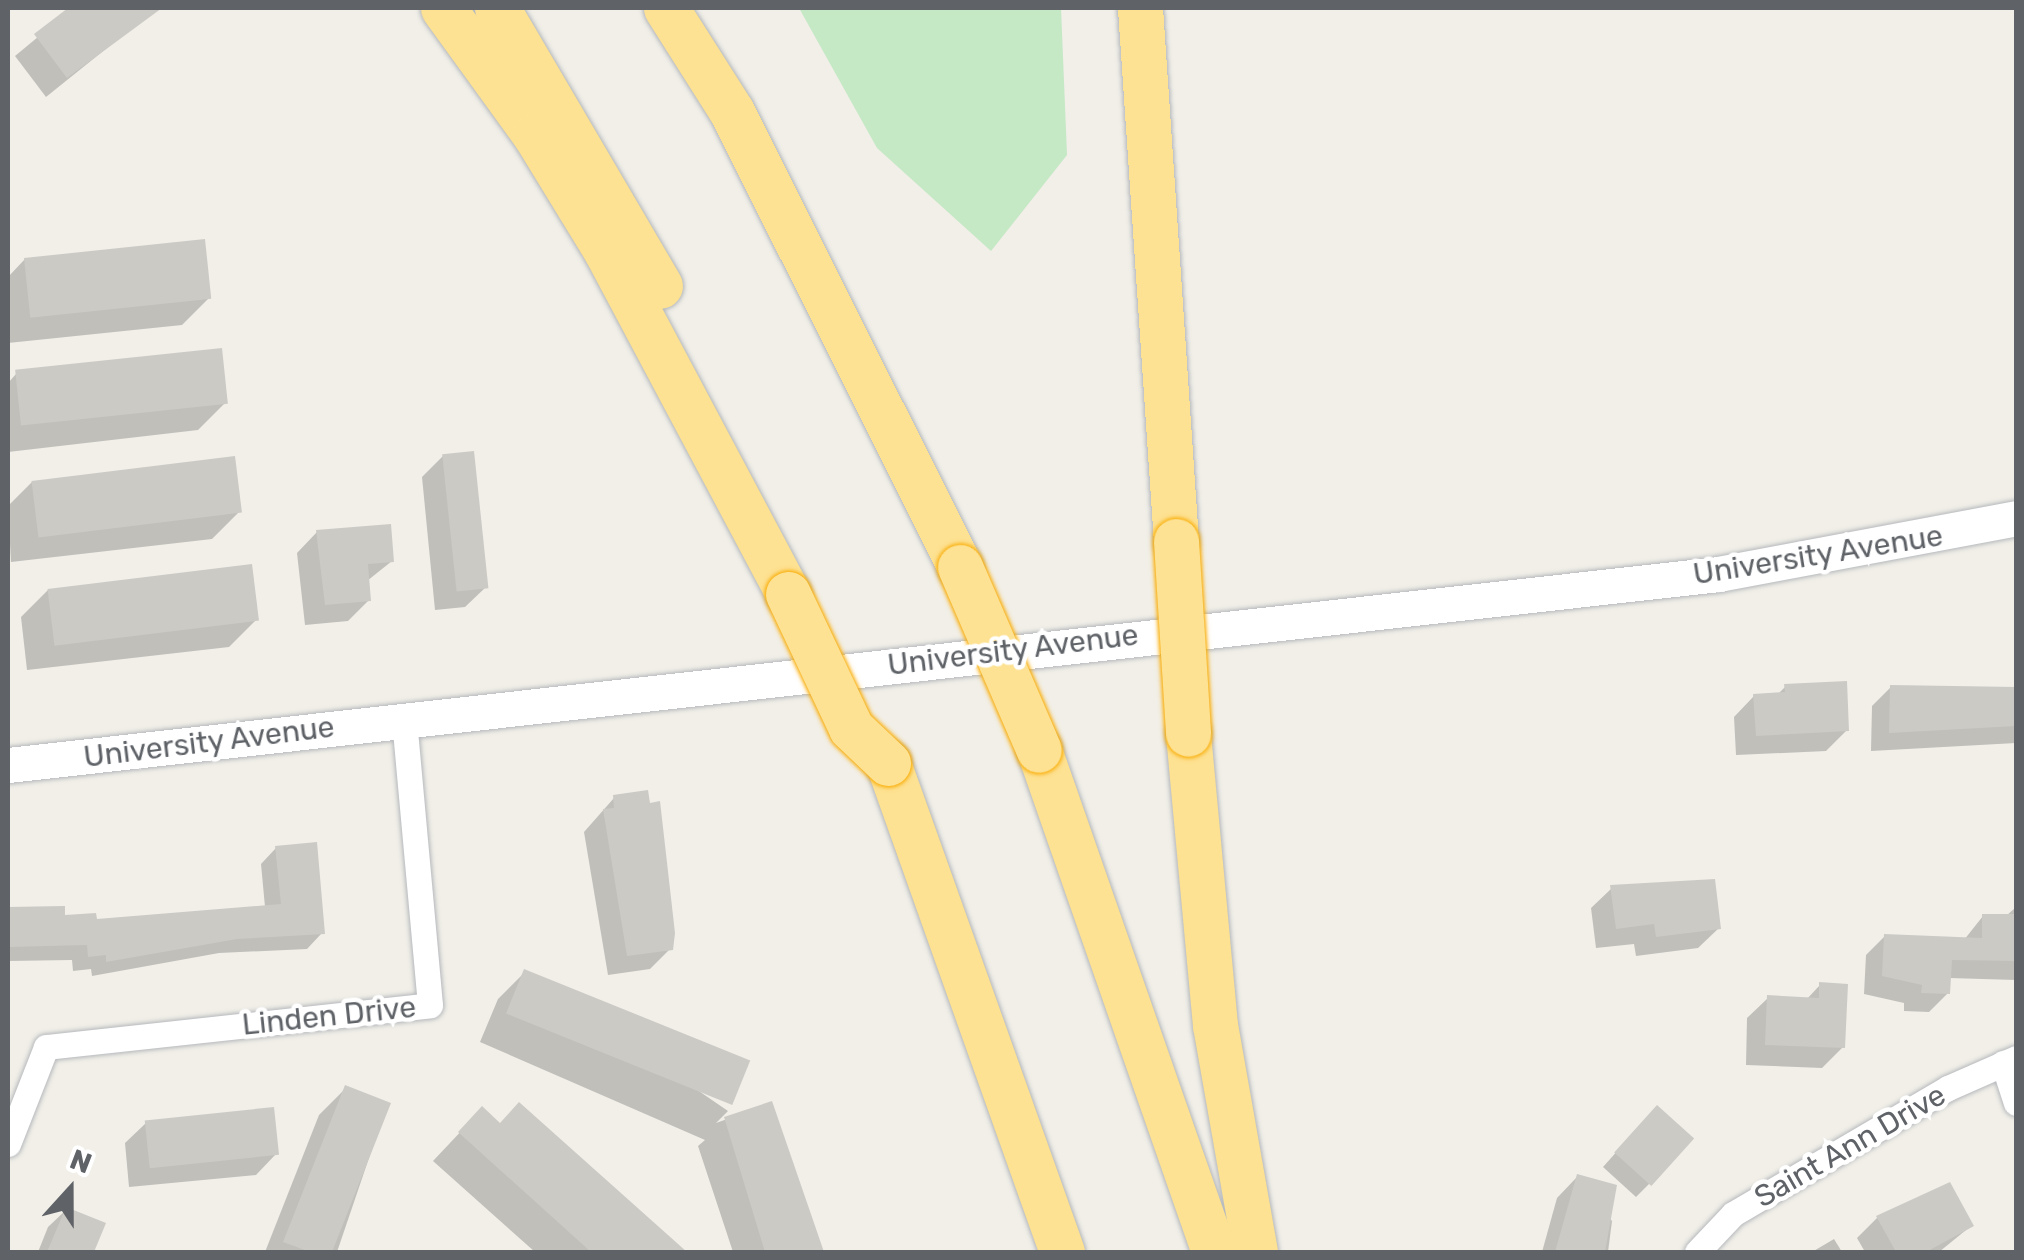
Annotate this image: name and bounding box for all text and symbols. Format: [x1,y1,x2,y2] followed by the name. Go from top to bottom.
[1690,517,1946,593] street label: University Avenue
[885,617,1141,683] street label: University Avenue
[81,709,337,775] street label: University Avenue
[240,989,418,1043] street label: Linden Drive
[1748,1077,1952,1215] street label: Saint Ann Drive
[20,1140,120,1240] north arrow
[66,1143,96,1181] text: N

